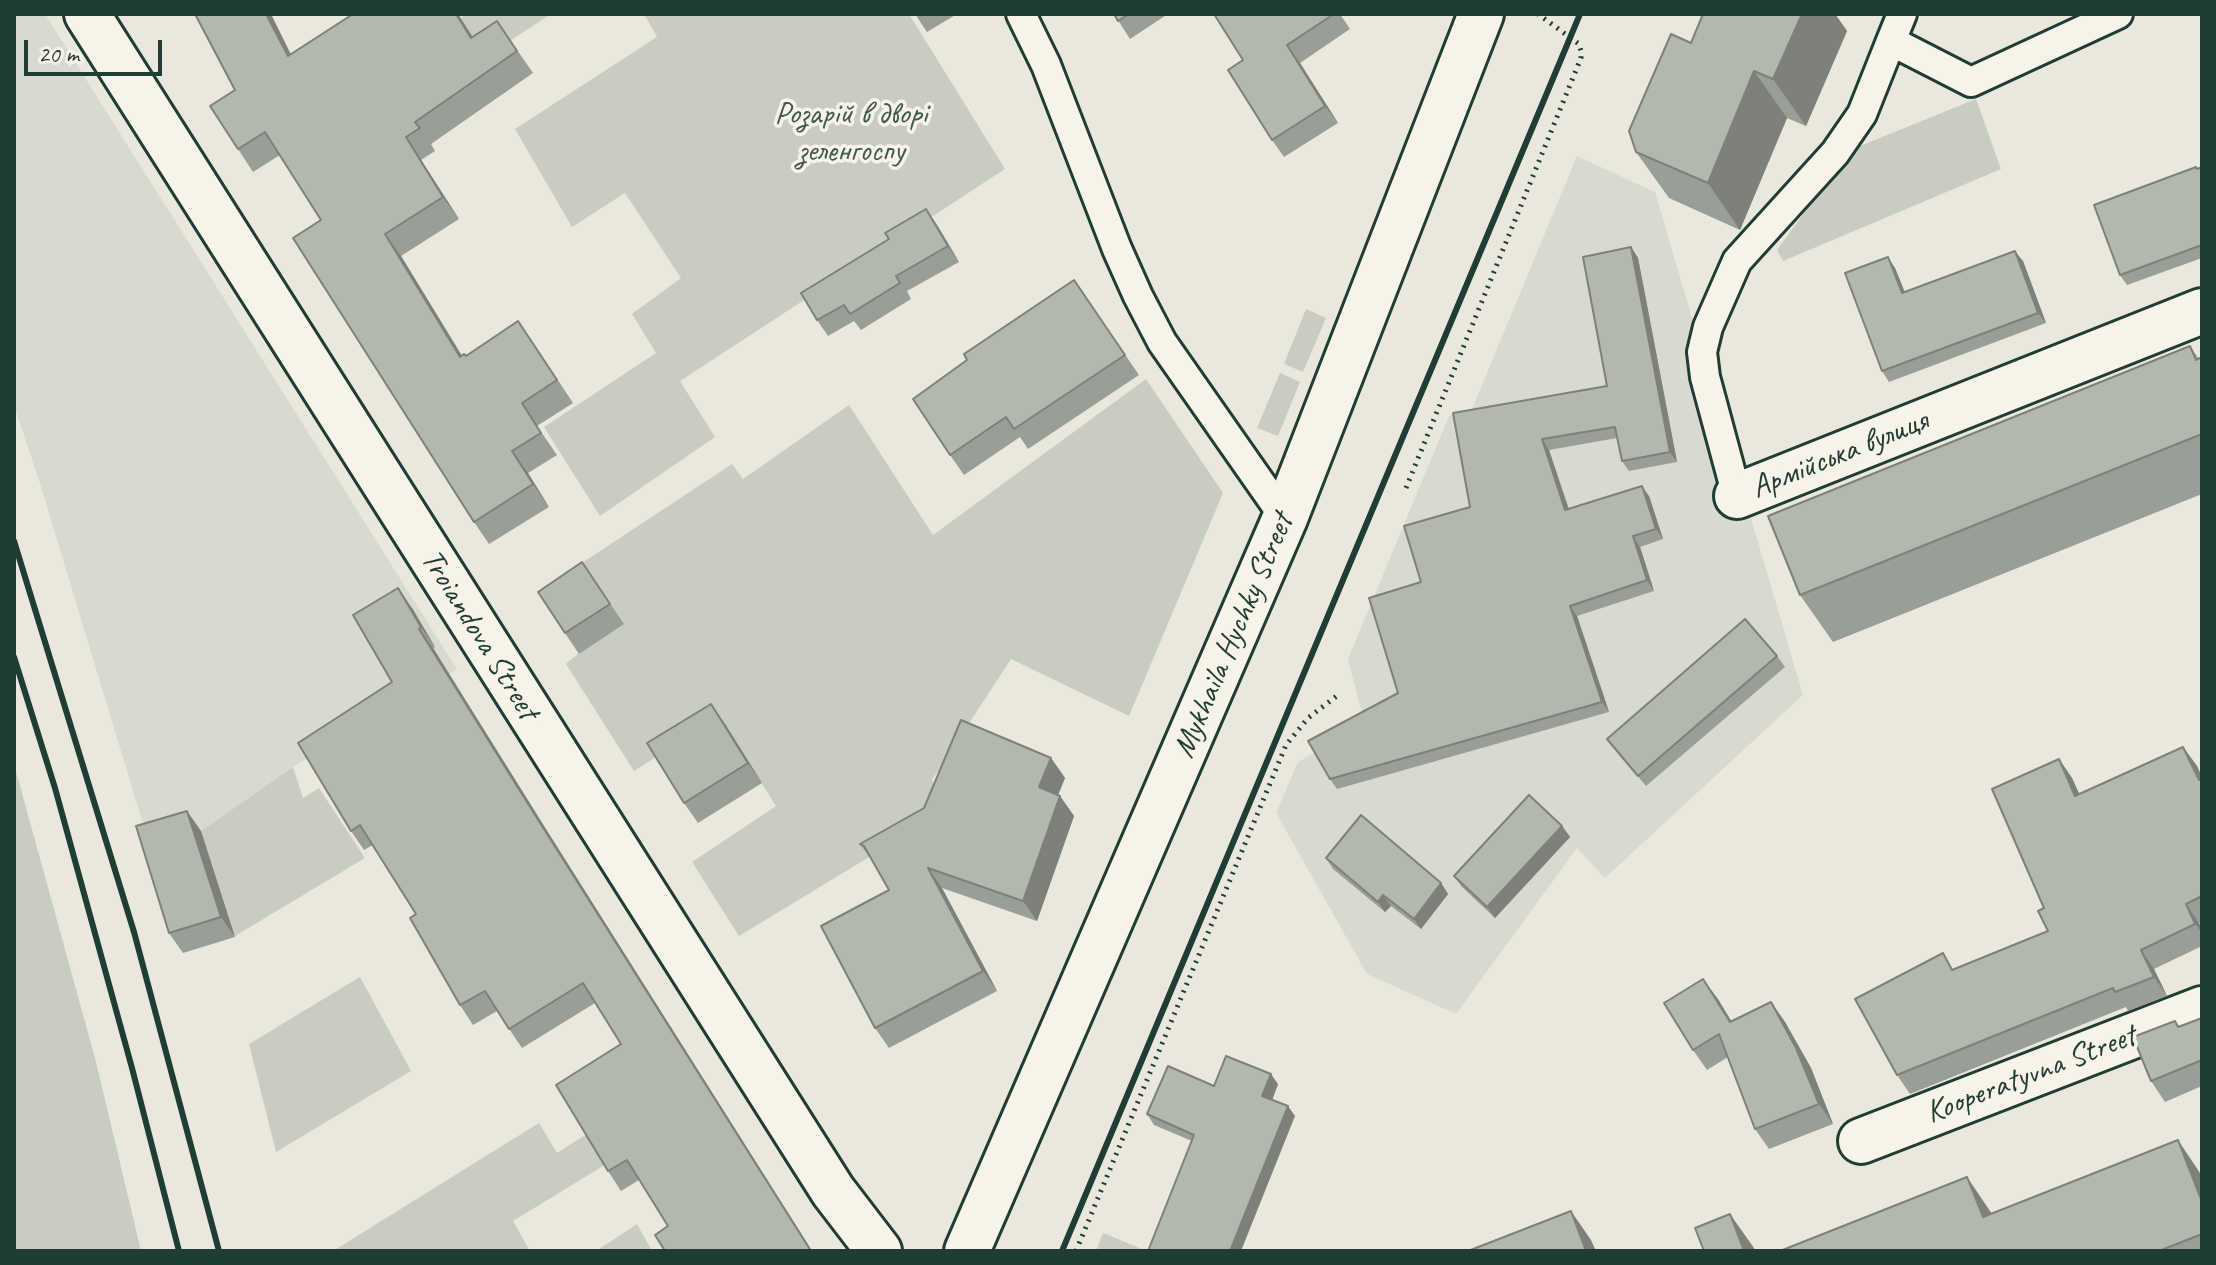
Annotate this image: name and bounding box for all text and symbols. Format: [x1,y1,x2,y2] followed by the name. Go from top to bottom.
[28,24,166,74] scale bar
[38,39,79,69] text: 20 m
[774,96,928,171] park label: Розарій в дворі зеленгоспу
[1746,402,1934,508] street label: Армійська вулиця
[1165,508,1303,764] street label: Mykhaila Hychky Street
[411,543,547,727] street label: Troiandova Street
[1921,1017,2141,1133] street label: Kooperatyvna Street

